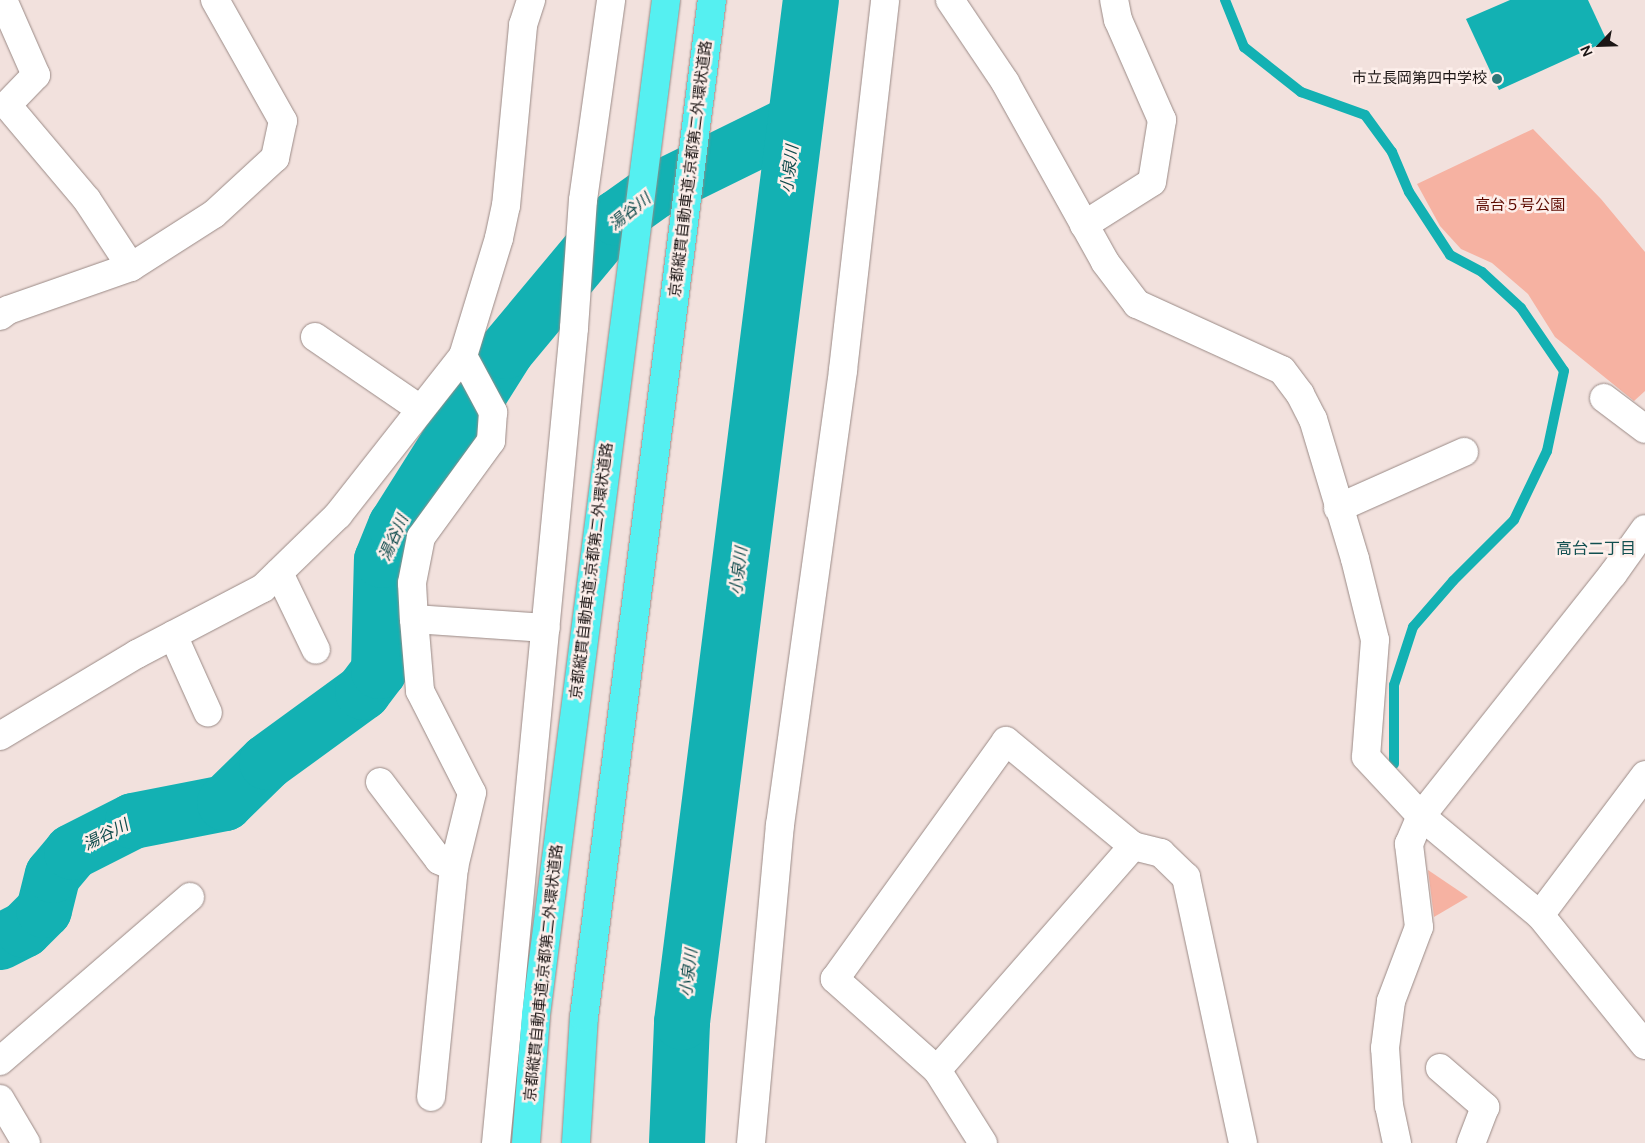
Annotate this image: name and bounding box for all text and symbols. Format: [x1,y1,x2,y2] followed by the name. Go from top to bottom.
[1575,20,1625,70] north arrow
[666,40,716,298] street label: 京都縦貫自動車道;京都第二外環状道路
[1576,43,1597,59] text: N
[1352,70,1487,88] place label: 市立長岡第四中学校
[1491,73,1503,85] marker: 市立長岡第四中学校
[778,144,802,194] water label: 小泉川
[605,189,655,235] water label: 湯谷川
[1475,197,1565,215] park label: 高台５号公園
[567,442,617,700] street label: 京都縦貫自動車道;京都第二外環状道路
[375,512,413,564] water label: 湯谷川
[1556,539,1636,559] district label: 高台二丁目
[727,546,751,596] water label: 小泉川
[80,816,132,854] water label: 湯谷川
[522,844,566,1102] street label: 京都縦貫自動車道;京都第二外環状道路
[677,948,701,998] water label: 小泉川

